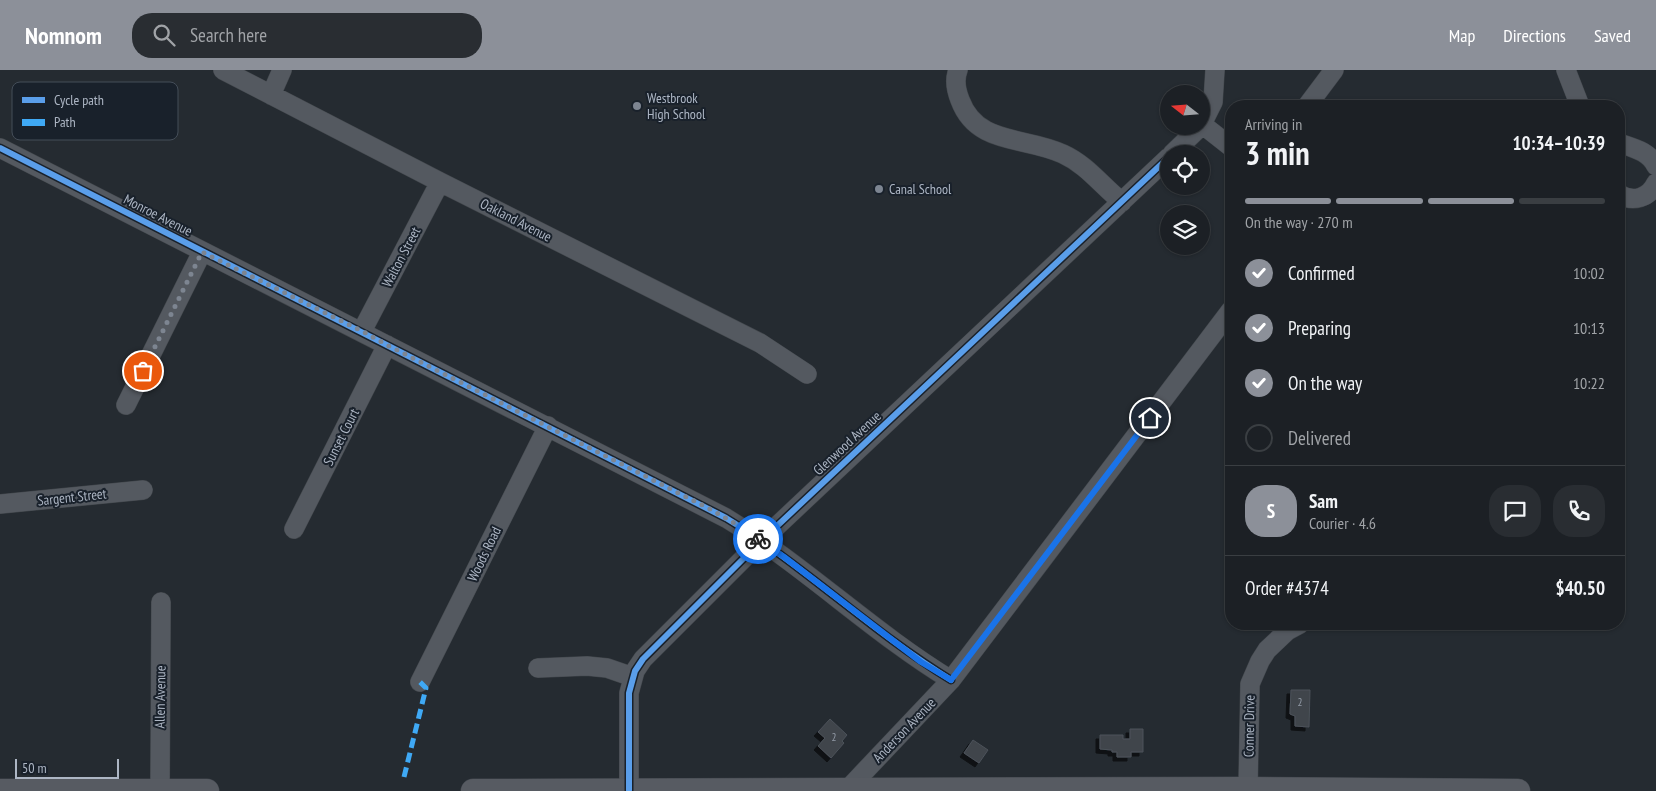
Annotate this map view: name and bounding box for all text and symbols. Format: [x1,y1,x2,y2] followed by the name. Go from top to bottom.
[132,13,482,58] search box
[25,20,102,51] text: Nomnom
[150,21,178,49] icon: search
[190,23,267,47] text: Search here
[1449,24,1475,47] text: Map
[1503,24,1566,47] text: Directions
[1594,24,1631,47] text: Saved
[12,82,178,140] legend
[1160,85,1210,135] north arrow
[1160,85,1210,255] map controls
[647,89,706,123] place label: Westbrook High School
[54,91,104,109] text: Cycle path
[631,100,643,112] marker: Westbrook High School
[54,113,76,131] text: Path
[1245,114,1302,134] text: Arriving in
[1512,131,1605,155] text: 10:34–10:39
[1245,132,1310,174] text: 3 min
[1160,145,1210,195] button: locate
[889,180,952,198] place label: Canal School
[873,183,885,195] marker: Canal School
[121,190,196,240] street label: Monroe Avenue
[477,194,555,246] street label: Oakland Avenue
[1160,205,1210,255] button: layers
[1245,212,1353,232] text: On the way · 270 m
[378,224,424,290] street label: Walton Street
[1245,259,1273,287] icon: check
[1288,261,1355,285] text: Confirmed
[1573,263,1605,283] text: 10:02
[1245,314,1273,342] icon: check
[1288,316,1351,340] text: Preparing
[1573,318,1605,338] text: 10:13
[122,350,164,392] pin
[129,357,157,385] icon: bag
[1245,369,1273,397] icon: check
[1288,371,1362,395] text: On the way
[1573,373,1605,393] text: 10:22
[1129,397,1171,439] pin
[1136,404,1164,432] icon: home
[319,405,363,469] street label: Sunset Court
[809,407,885,479] street label: Glenwood Avenue
[1288,426,1351,450] text: Delivered
[37,484,108,510] street label: Sargent Street
[1489,485,1541,537] button: chat
[1553,485,1605,537] button: phone
[1309,489,1338,513] text: Sam
[1267,499,1275,523] text: S
[1309,513,1376,533] text: Courier · 4.6
[733,514,783,564] courier
[463,524,505,584] street label: Woods Road
[744,525,772,553] icon: bike
[1245,576,1329,600] text: Order #4374
[1556,576,1605,600] text: $40.50
[150,665,170,729] street label: Allen Avenue
[869,694,940,766] street label: Anderson Avenue
[1239,694,1259,757] street label: Conner Drive
[1298,695,1303,709] house number: 2
[832,730,837,744] house number: 2
[15,756,119,779] scale bar
[22,759,47,777] text: 50 m

